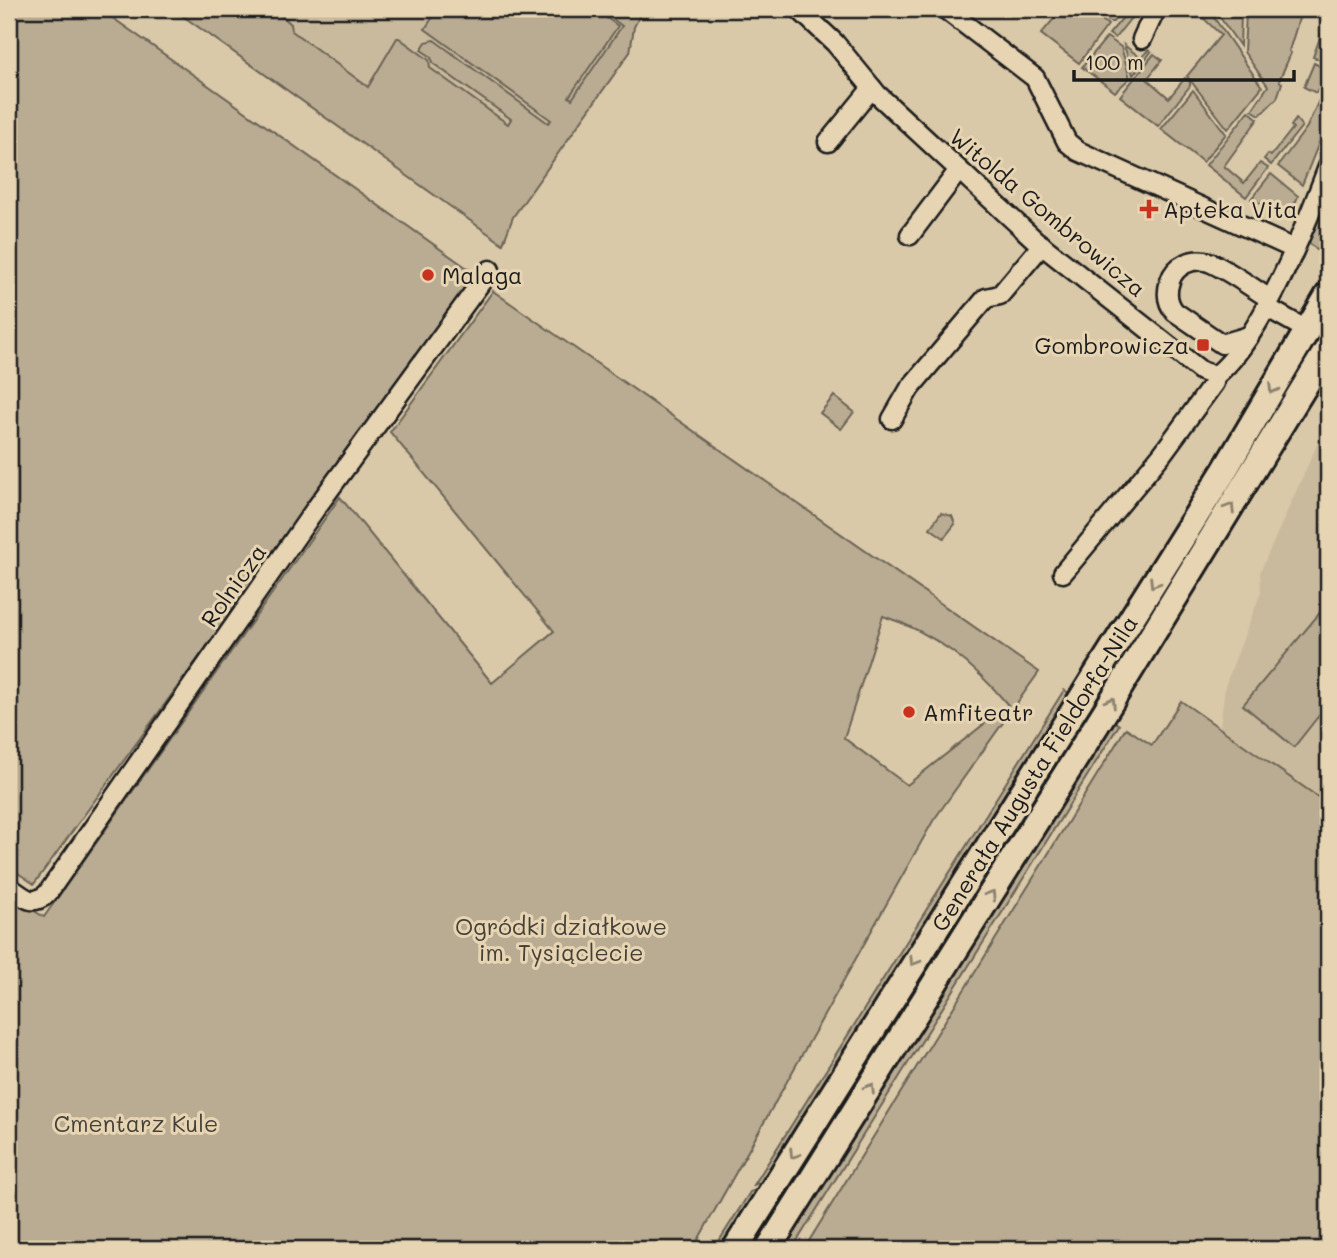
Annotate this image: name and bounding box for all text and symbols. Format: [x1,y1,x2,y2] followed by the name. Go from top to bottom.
[1074,38,1295,82] scale bar
[1085,48,1144,75] text: 100 m
[944,121,1152,303] street label: Witolda Gombrowicza
[1163,194,1298,224] place label: Apteka Vita
[1141,201,1157,217] marker: Apteka Vita
[442,260,522,290] place label: Malaga
[420,267,436,283] marker: Malaga
[1035,330,1189,360] place label: Gombrowicza
[1195,337,1211,353] marker: Gombrowicza
[1268,381,1281,394] one-way arrow
[1222,503,1235,516] one-way arrow
[194,538,272,632] street label: Rolnicza
[1150,575,1163,588] one-way arrow
[924,609,1144,937] street label: Generała Augusta Fieldorfa-Nila
[1102,696,1115,709] one-way arrow
[923,697,1034,727] place label: Amfiteatr
[901,704,917,720] marker: Amfiteatr
[982,890,995,903] one-way arrow
[455,911,667,967] park label: Ogródki działkowe im. Tysiąclecie
[910,954,923,967] one-way arrow
[862,1083,875,1096] one-way arrow
[54,1108,218,1138] park label: Cmentarz Kule
[789,1147,802,1160] one-way arrow

